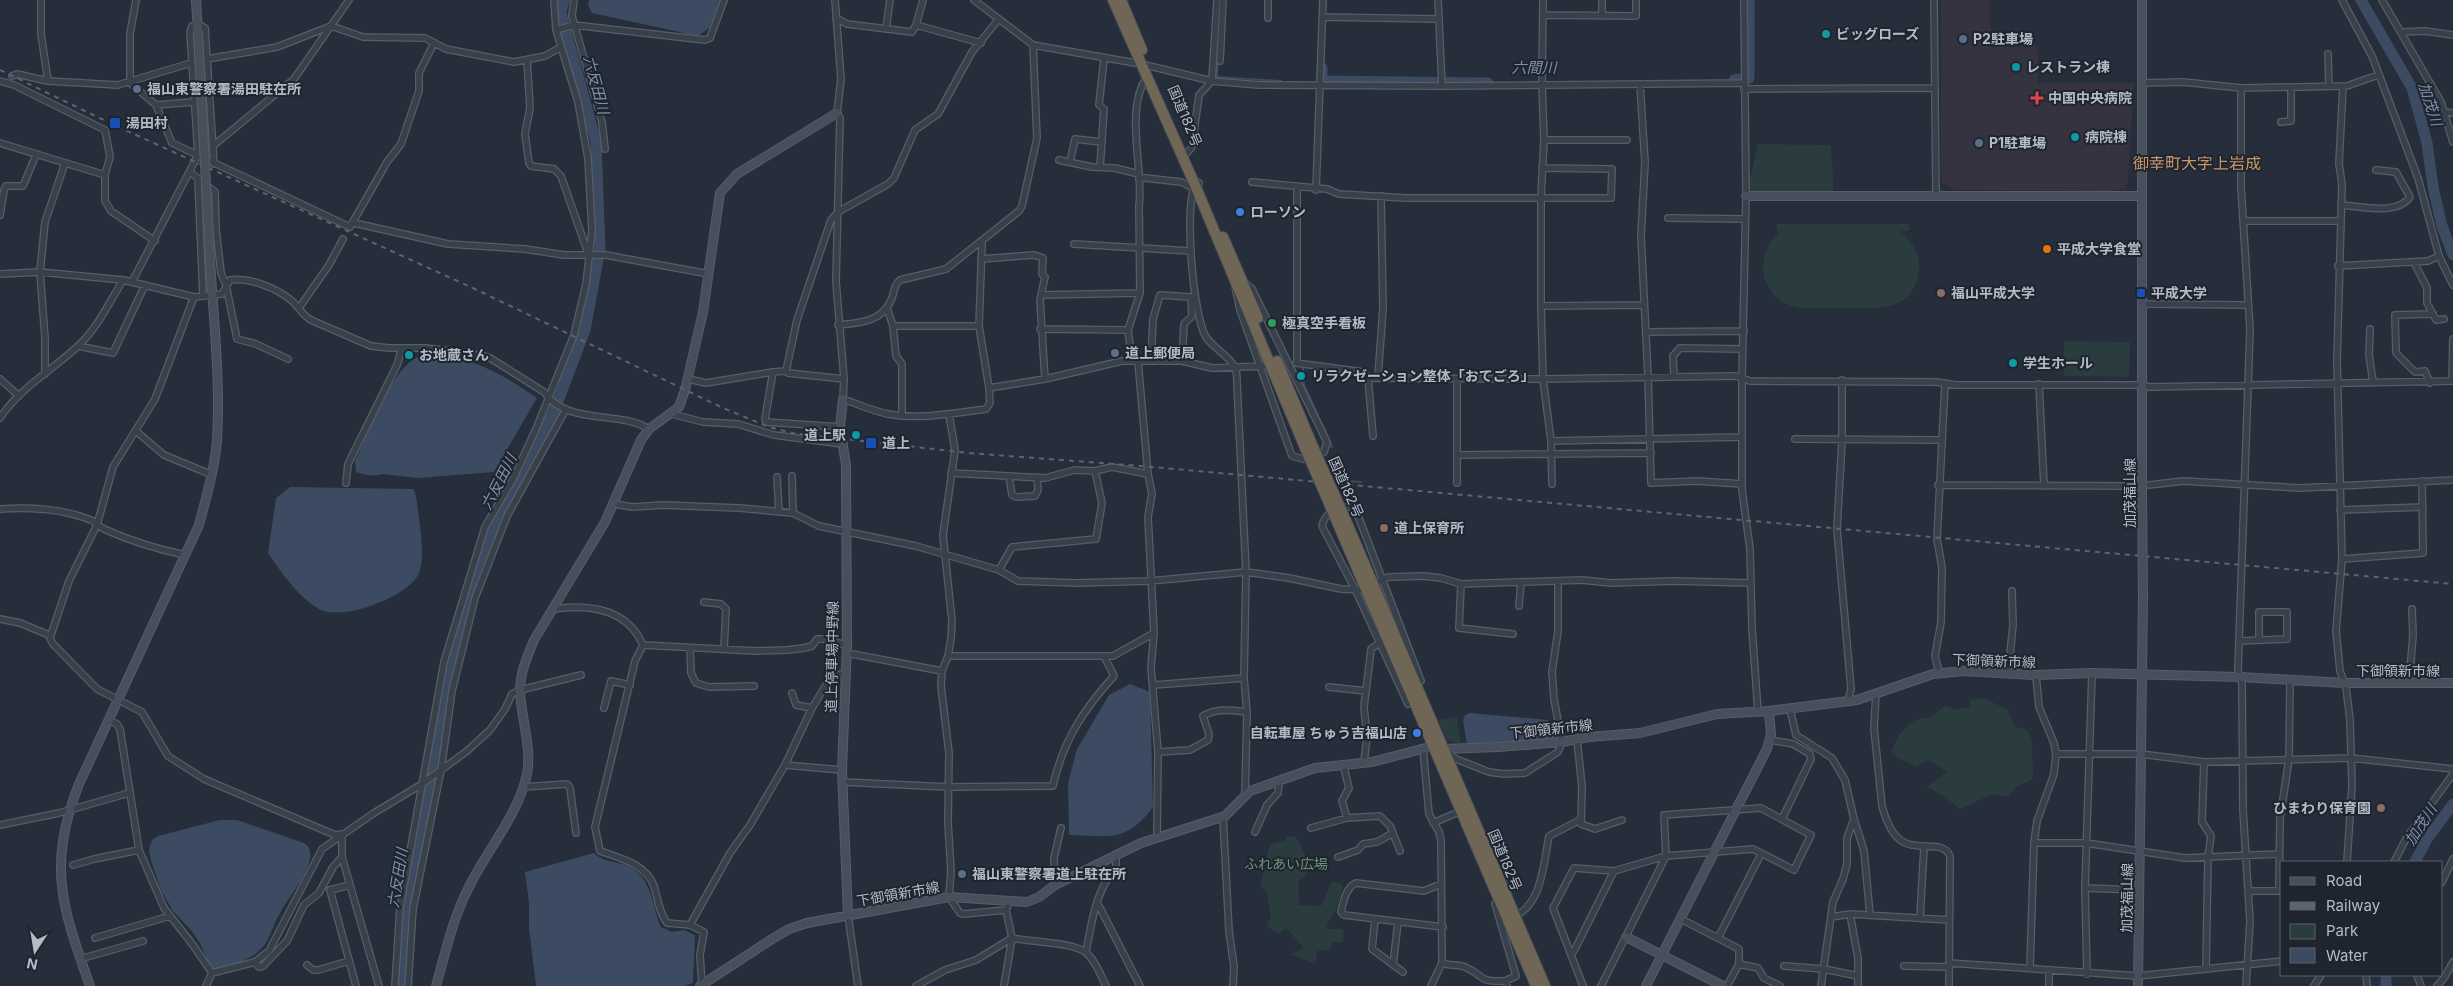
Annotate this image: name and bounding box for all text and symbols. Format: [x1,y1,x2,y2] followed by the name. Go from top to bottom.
[1836,25,1919,42] place label: ビッグローズ
[1820,28,1832,40] marker: ビッグローズ
[1973,30,2033,47] place label: P2駐車場
[1957,33,1969,45] marker: P2駐車場
[580,53,614,118] water label: 六反田川
[1511,58,1558,77] water label: 六間川
[2026,58,2110,75] place label: レストラン棟
[2010,61,2022,73] marker: レストラン棟
[147,80,301,97] place label: 福山東警察署湯田駐在所
[2414,80,2447,130] water label: 加茂川
[131,83,143,95] marker: 福山東警察署湯田駐在所
[1165,83,1206,149] street label: 国道182号
[2048,89,2132,106] place label: 中国中央病院
[2030,91,2044,105] marker: 中国中央病院
[126,114,168,131] place label: 湯田村
[108,116,122,130] marker: 湯田村
[2085,128,2127,145] place label: 病院棟
[2069,131,2081,143] marker: 病院棟
[1989,134,2046,151] place label: P1駐車場
[1973,137,1985,149] marker: P1駐車場
[2133,153,2261,173] district label: 御幸町大字上岩成
[1250,203,1306,220] place label: ローソン
[1234,206,1246,218] marker: ローソン
[2057,240,2141,257] place label: 平成大学食堂
[2041,243,2053,255] marker: 平成大学食堂
[1951,284,2035,301] place label: 福山平成大学
[2151,284,2207,301] place label: 平成大学
[1935,287,1947,299] marker: 福山平成大学
[2135,287,2147,299] marker: 平成大学
[1282,314,1366,331] place label: 極真空手看板
[1266,317,1278,329] marker: 極真空手看板
[1125,344,1195,361] place label: 道上郵便局
[419,346,489,363] place label: お地蔵さん
[1109,347,1121,359] marker: 道上郵便局
[403,349,415,361] marker: お地蔵さん
[2023,354,2093,371] place label: 学生ホール
[2007,357,2019,369] marker: 学生ホール
[1311,367,1535,384] place label: リラクゼーション整体「おてごろ」
[1295,370,1307,382] marker: リラクゼーション整体「おてごろ」
[804,426,846,443] place label: 道上駅
[850,429,862,441] marker: 道上駅
[882,434,910,451] place label: 道上
[864,436,878,450] marker: 道上
[476,449,522,513] water label: 六反田川
[1325,454,1367,520] street label: 国道182号
[2121,458,2138,528] street label: 加茂福山線
[1394,519,1464,536] place label: 道上保育所
[1378,522,1390,534] marker: 道上保育所
[822,601,841,713] street label: 道上停車場中野線
[1952,651,2036,670] street label: 下御領新市線
[2356,662,2440,679] street label: 下御領新市線
[1508,716,1594,741] street label: 下御領新市線
[1250,724,1407,741] place label: 自転車屋 ちゅう吉福山店
[1411,727,1423,739] marker: 自転車屋 ちゅう吉福山店
[2273,799,2371,816] place label: ひまわり保育園
[2400,799,2442,849] water label: 加茂川
[2375,802,2387,814] marker: ひまわり保育園
[1485,827,1526,893] street label: 国道182号
[383,845,412,909] water label: 六反田川
[1244,855,1328,872] park label: ふれあい広場
[2280,861,2443,976] legend
[2117,863,2136,933] street label: 加茂福山線
[972,865,1126,882] place label: 福山東警察署道上駐在所
[956,868,968,880] marker: 福山東警察署道上駐在所
[2326,871,2362,890] text: Road
[855,878,941,909] street label: 下御領新市線
[2326,896,2381,915] text: Railway
[2326,921,2359,940] text: Park
[10,926,60,976] north arrow
[2326,946,2368,965] text: Water
[25,955,39,974] text: N

